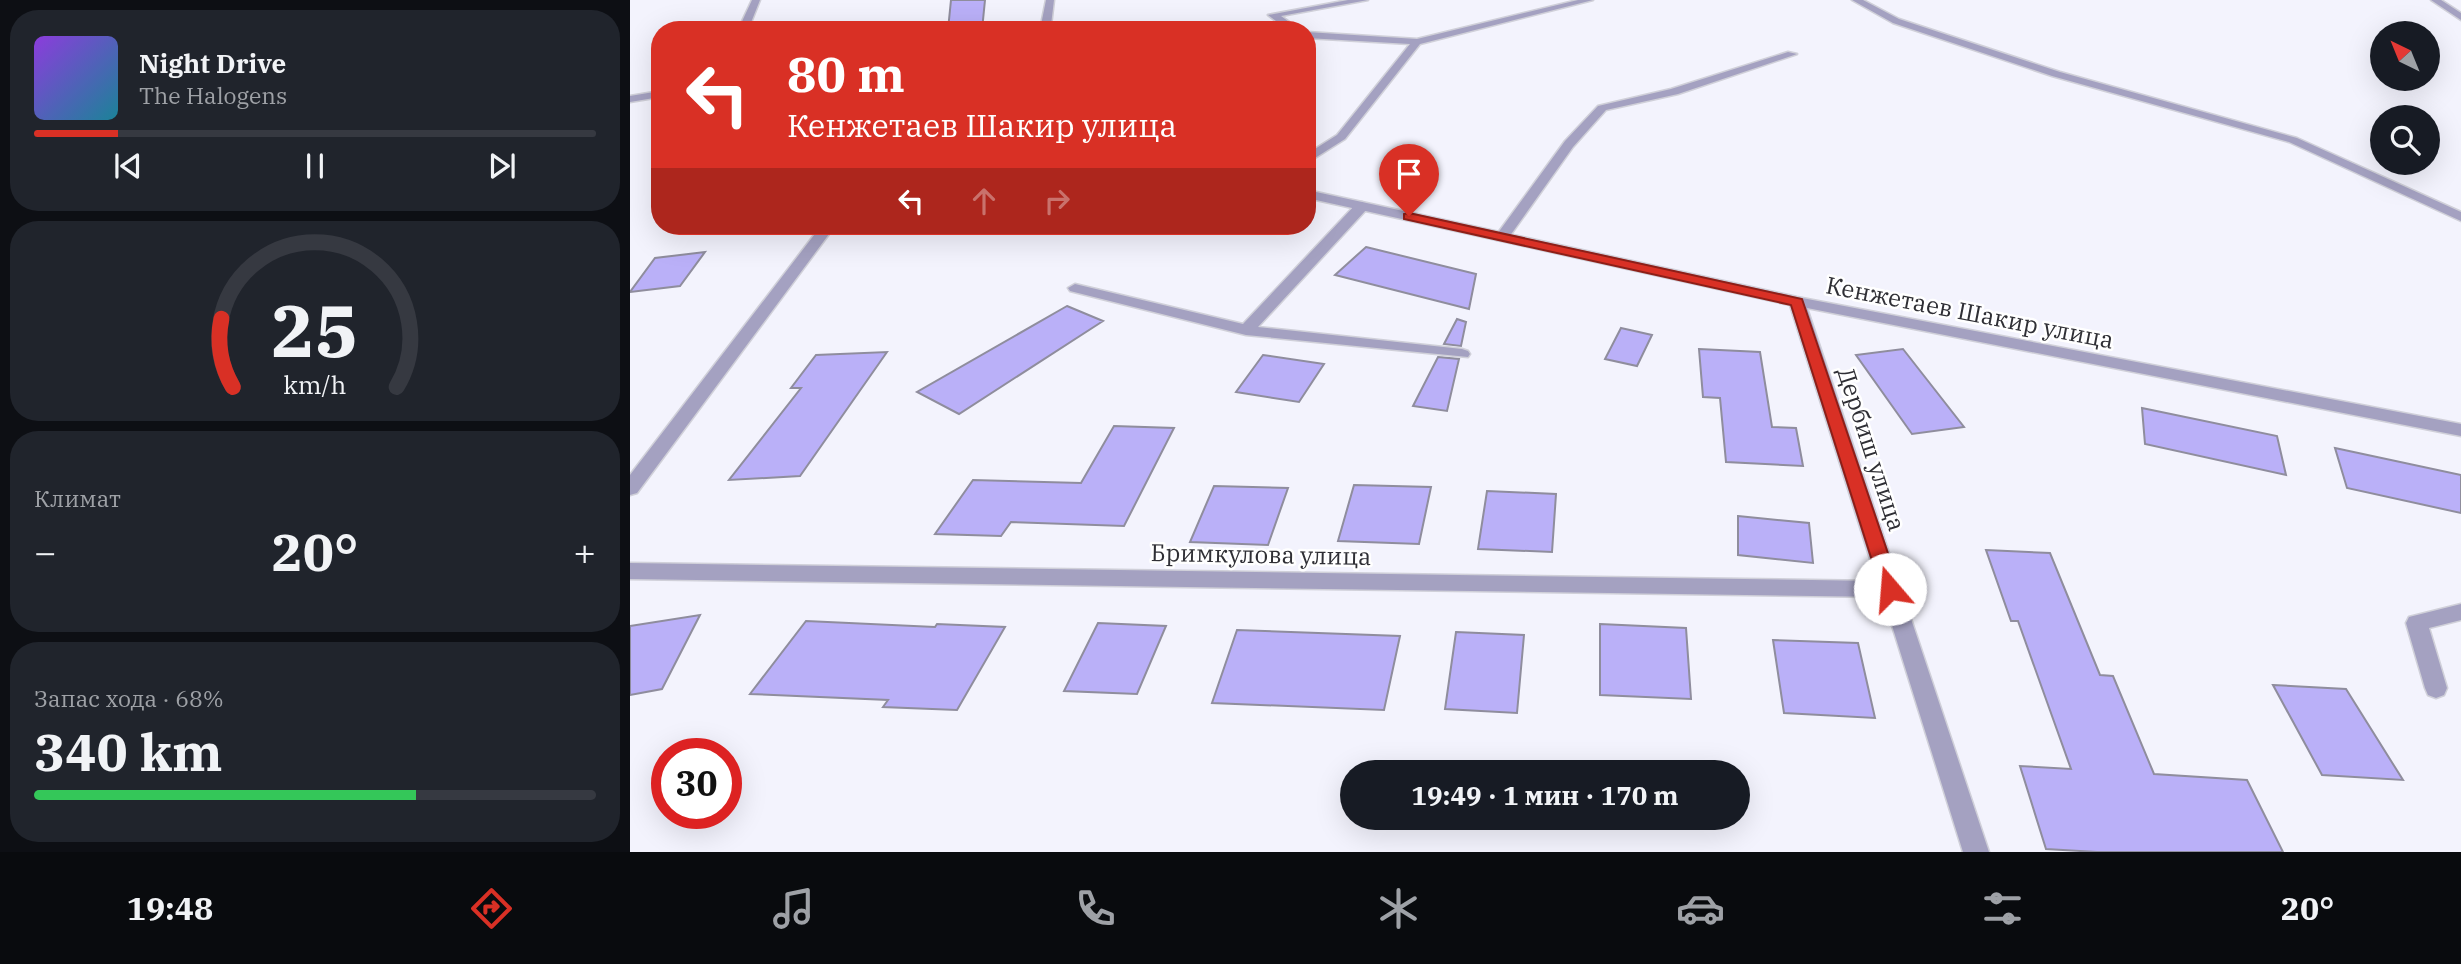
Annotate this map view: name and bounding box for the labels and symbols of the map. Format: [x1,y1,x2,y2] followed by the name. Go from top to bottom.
[2370,21,2440,91] north arrow
[1379,144,1439,216] pin
[1823,268,2117,356] street label: Кенжетаев Шакир улица
[1830,363,1914,535] street label: Дербиш улица
[1150,536,1372,572] street label: Бримкулова улица
[1853,552,1927,626] position arrow
[651,738,742,829] speed limit sign: 30

